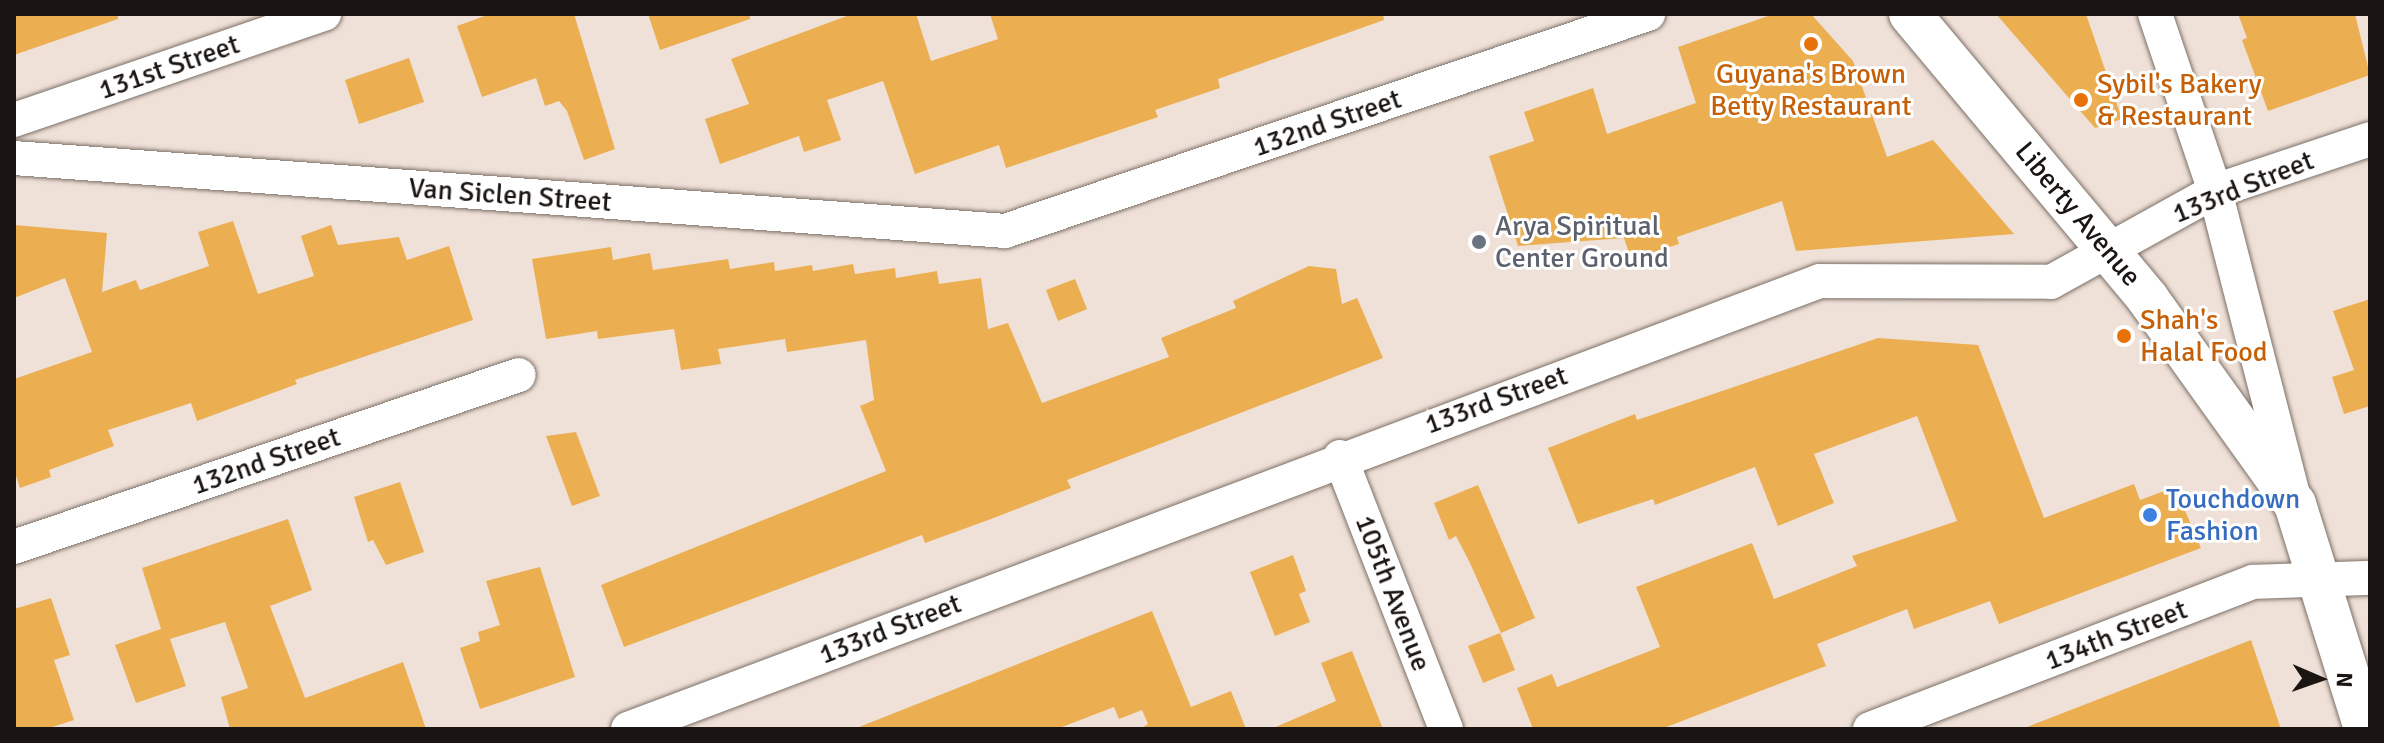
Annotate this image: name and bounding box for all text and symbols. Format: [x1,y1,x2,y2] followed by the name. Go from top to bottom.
[94,27,244,107] street label: 131st Street
[1802,35,1820,53] marker: Guyana's Brown Betty Restaurant
[1710,57,1912,123] place label: Guyana's Brown Betty Restaurant
[2097,67,2262,133] place label: Sybil's Bakery & Restaurant
[1248,82,1406,164] street label: 132nd Street
[2072,91,2090,109] marker: Sybil's Bakery & Restaurant
[2008,135,2148,293] street label: Liberty Avenue
[2167,143,2319,231] street label: 133rd Street
[407,171,613,219] street label: Van Siclen Street
[1495,209,1669,275] place label: Arya Spiritual Center Ground
[1470,233,1488,251] marker: Arya Spiritual Center Ground
[2140,303,2268,369] place label: Shah's Halal Food
[2115,327,2133,345] marker: Shah's Halal Food
[1420,359,1572,441] street label: 133rd Street
[187,420,345,502] street label: 132nd Street
[2166,482,2300,548] place label: Touchdown Fashion
[2141,506,2159,524] marker: Touchdown Fashion
[1348,510,1438,676] street label: 105th Avenue
[814,587,966,671] street label: 133rd Street
[2040,593,2192,677] street label: 134th Street
[2280,639,2360,719] north arrow
[2331,672,2358,688] text: N

